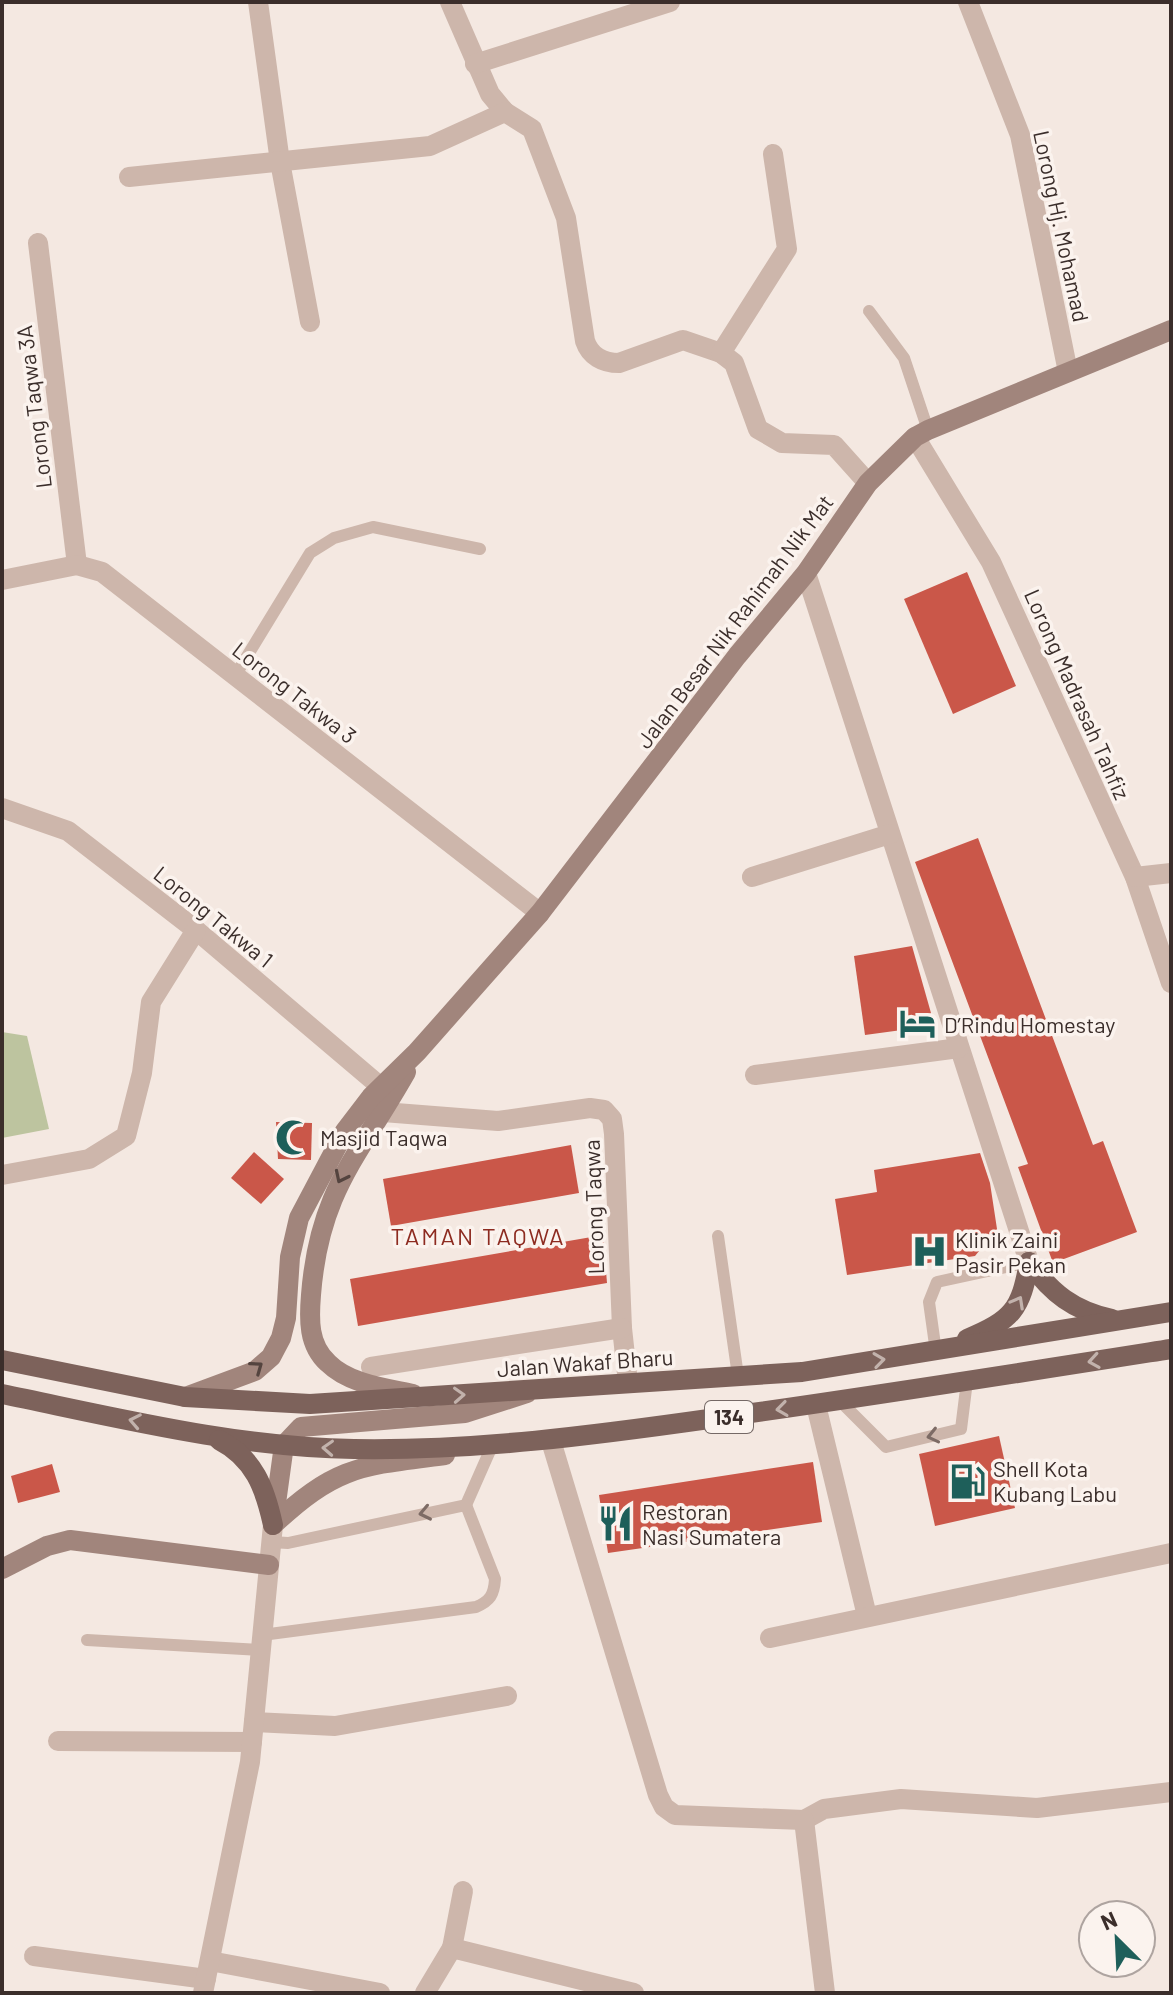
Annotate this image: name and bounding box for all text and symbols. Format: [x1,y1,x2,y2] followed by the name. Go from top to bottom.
[1029,128,1095,324] street label: Lorong Hj. Mohamad
[10,324,56,490] street label: Lorong Taqwa 3A
[630,489,838,753] street label: Jalan Besar Nik Rahimah Nik Mat
[1020,585,1136,803] street label: Lorong Madrasah Tahfiz
[228,636,362,748] street label: Lorong Takwa 3
[149,860,279,972] street label: Lorong Takwa 1
[899,1005,937,1043] hotel icon: D’Rindu Homestay
[944,1011,1115,1037] place label: D’Rindu Homestay
[275,1118,313,1156] mosque icon: Masjid Taqwa
[320,1124,447,1150] place label: Masjid Taqwa
[578,1139,608,1275] street label: Lorong Taqwa
[335,1169,351,1184] one-way arrow
[390,1221,566,1250] district label: TAMAN TAQWA
[955,1226,1066,1277] place label: Klinik Zaini Pasir Pekan
[910,1233,948,1271] hospital icon: Klinik Zaini Pasir Pekan
[1009,1296,1024,1310] one-way arrow
[496,1343,674,1381] street label: Jalan Wakaf Bharu
[872,1352,886,1369] one-way arrow
[1087,1352,1101,1369] one-way arrow
[248,1362,263,1377] one-way arrow
[453,1387,466,1404] one-way arrow
[775,1400,789,1417] one-way arrow
[705,1401,753,1433] road number: 134
[129,1413,142,1430] one-way arrow
[926,1427,940,1444] one-way arrow
[321,1439,334,1456] one-way arrow
[993,1455,1117,1506] place label: Shell Kota Kubang Labu
[948,1462,986,1500] fuel station icon: Shell Kota Kubang Labu
[642,1498,781,1549] place label: Restoran Nasi Sumatera
[418,1504,432,1521] one-way arrow
[597,1505,635,1543] restaurant icon: Restoran Nasi Sumatera
[1077,1899,1157,1979] north arrow
[1096,1905,1120,1935] text: N

